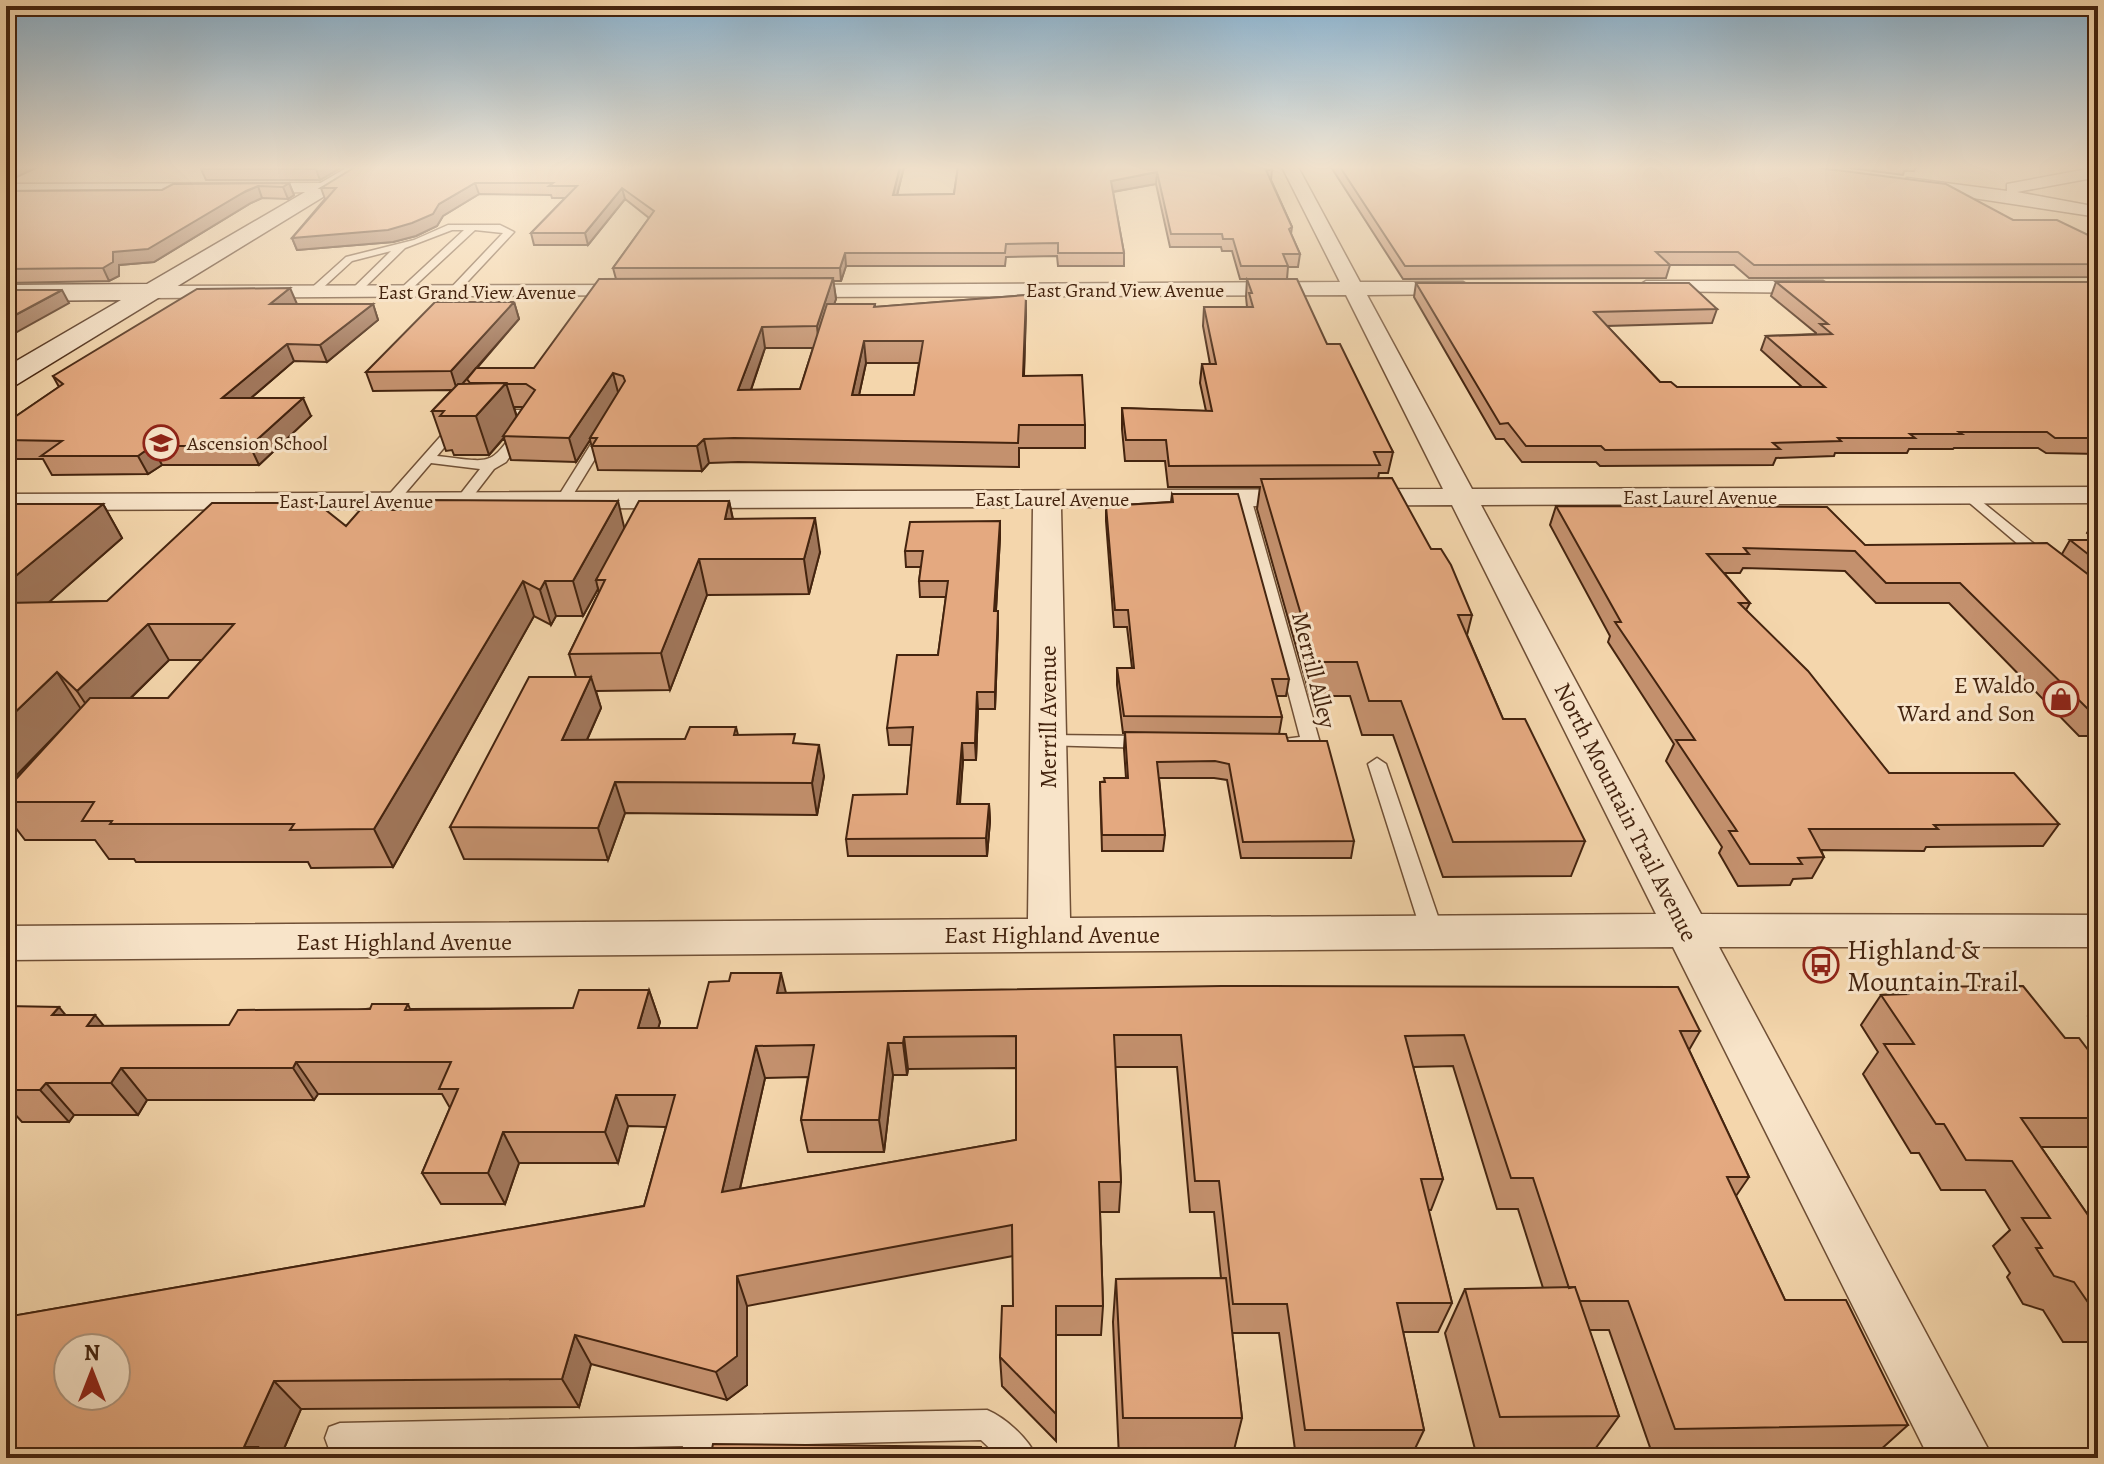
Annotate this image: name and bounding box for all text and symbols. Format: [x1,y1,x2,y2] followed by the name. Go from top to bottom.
[1026,277,1224,304] street label: East Grand View Avenue
[378,279,576,306] street label: East Grand View Avenue
[142,424,180,462] school or university icon: Ascension School
[186,430,328,457] place label: Ascension School
[1623,484,1777,511] street label: East Laurel Avenue
[975,486,1129,513] street label: East Laurel Avenue
[279,488,433,515] street label: East Laurel Avenue
[1284,608,1344,732] street label: Merrill Alley
[1032,645,1064,789] street label: Merrill Avenue
[1896,669,2035,729] place label: E Waldo Ward and Son
[1547,677,1705,947] street label: North Mountain Trail Avenue
[2042,680,2080,718] shop icon: E Waldo Ward and Son
[944,919,1160,951] street label: East Highland Avenue
[296,926,512,958] street label: East Highland Avenue
[1847,931,2019,1001] place label: Highland & Mountain Trail
[1802,946,1840,984] bus stop icon: Highland & Mountain Trail
[52,1332,132,1412] north arrow
[84,1338,100,1368] text: N

